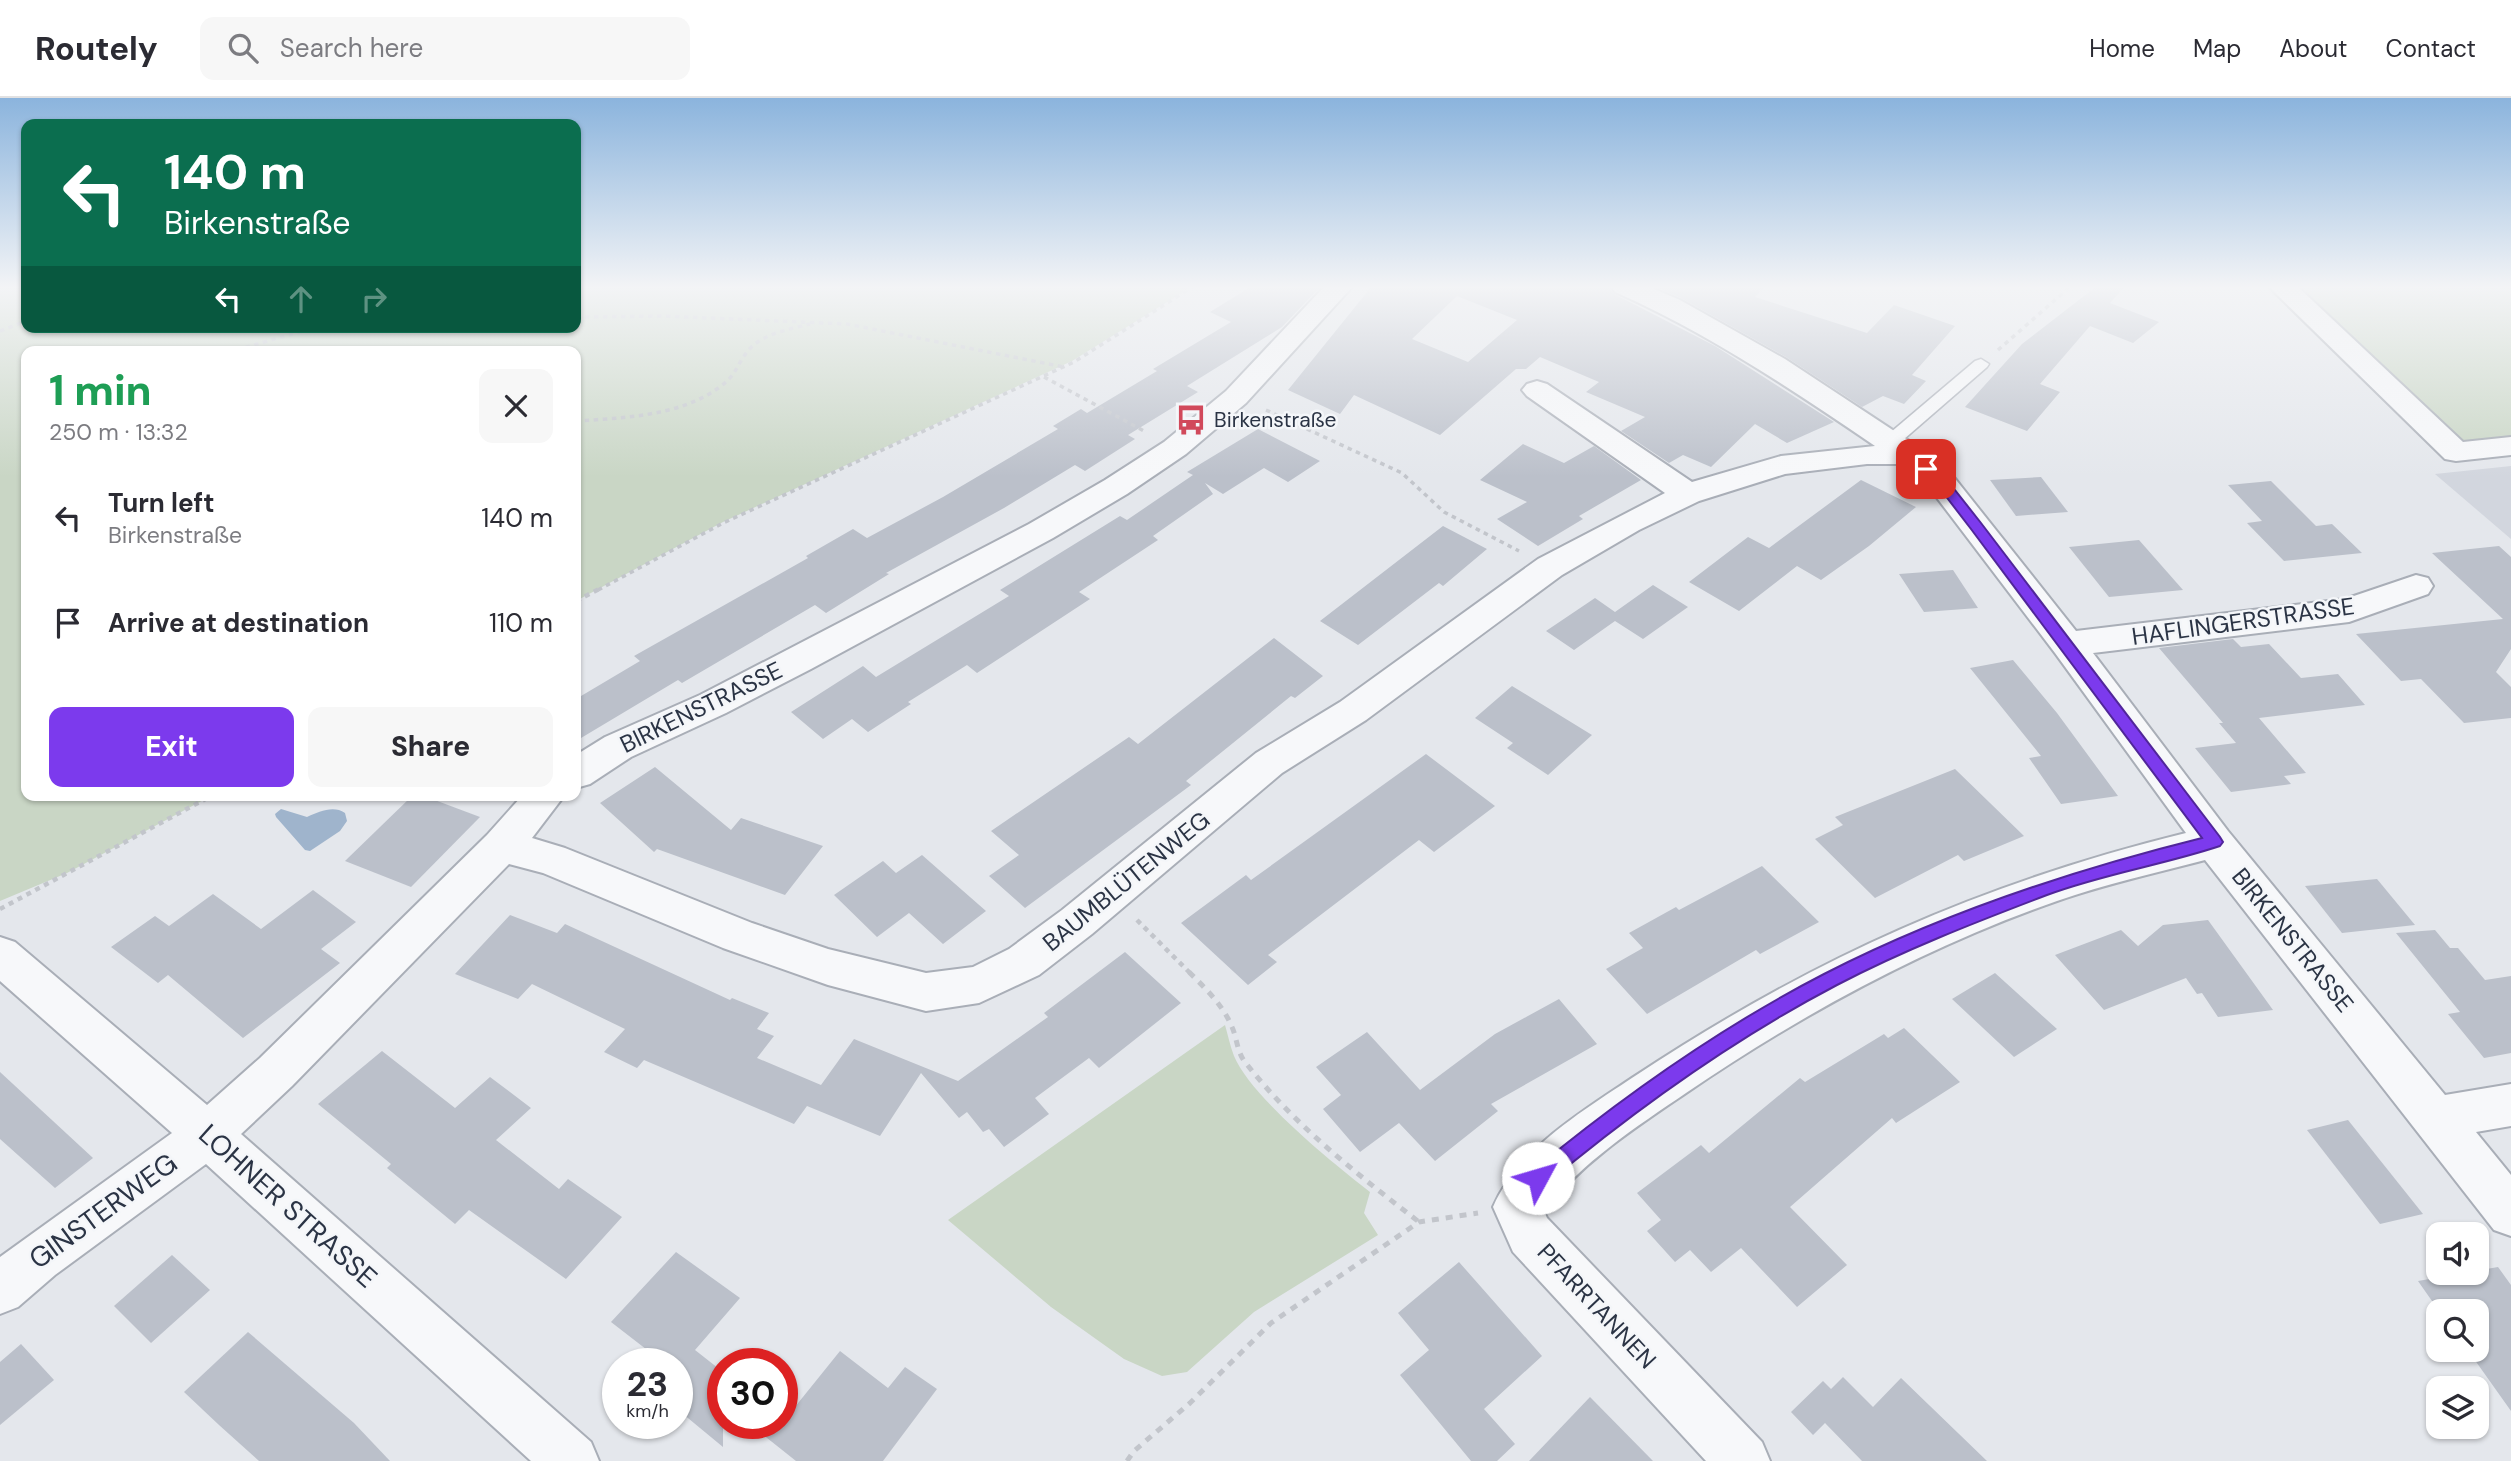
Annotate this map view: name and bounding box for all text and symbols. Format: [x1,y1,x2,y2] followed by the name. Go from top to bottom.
[200,17,690,80] search box
[35,27,158,70] text: Routely
[224,29,262,67] icon: search
[280,31,423,65] text: Search here
[2089,33,2155,64] text: Home
[2193,33,2241,64] text: Map
[2279,33,2348,64] text: About
[2386,33,2476,64] text: Contact
[164,140,306,204] text: 140 m
[49,147,140,238] icon: left
[164,202,350,244] text: Birkenstraße
[209,280,247,318] icon: left
[282,280,320,318] icon: ahead
[355,280,393,318] icon: right
[49,363,152,418] text: 1 min
[479,369,553,443] button: close
[1174,403,1208,437] bus stop icon: Birkenstraße
[1214,406,1336,434] place label: Birkenstraße
[49,417,188,447] text: 250 m · 13:32
[1896,439,1956,499] pin
[1907,450,1945,488] icon: arrive
[108,486,215,520] text: Turn left
[49,499,87,537] icon: left
[481,501,553,535] text: 140 m
[108,520,242,550] text: Birkenstraße
[2130,590,2356,652] street label: HAFLINGERSTRASSE
[49,604,87,642] icon: arrive
[108,606,369,640] text: Arrive at destination
[489,606,553,640] text: 110 m
[615,654,787,760] street label: BIRKENSTRASSE
[49,707,294,787] button: Exit
[308,707,553,787] button: Share
[1036,804,1216,958] street label: BAUMBLÜTENWEG
[2225,861,2361,1019] street label: BIRKENSTRASSE
[191,1116,385,1296] street label: LOHNER STRASSE
[1501,1141,1575,1215] position arrow
[21,1145,185,1277] street label: GINSTERWEG
[2426,1222,2489,1439] map controls
[2426,1222,2489,1285] button: sound
[1531,1237,1663,1375] street label: PFARRTANNEN
[2426,1299,2489,1362] button: search
[707,1348,798,1439] speed limit sign: 30
[627,1361,668,1407] text: 23
[2426,1376,2489,1439] button: layers
[626,1399,669,1423] text: km/h

